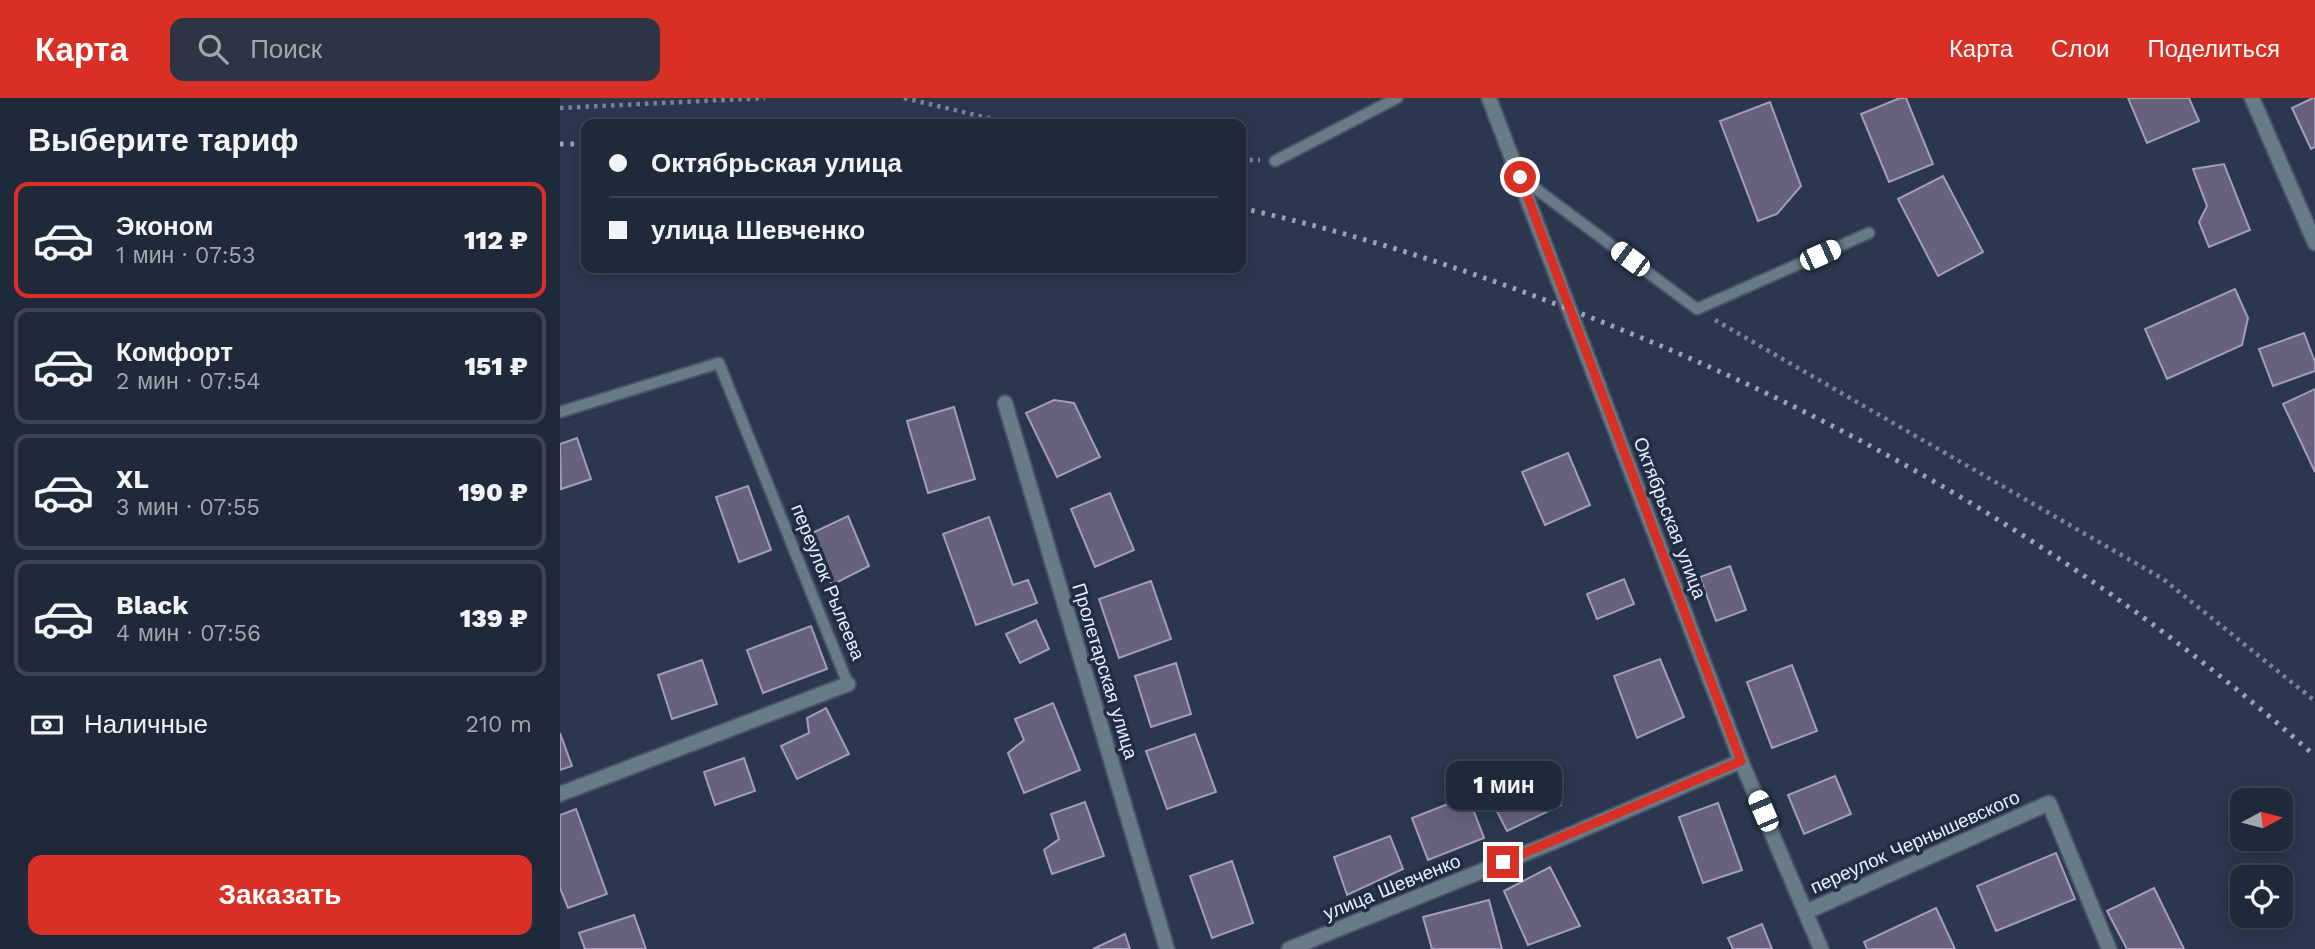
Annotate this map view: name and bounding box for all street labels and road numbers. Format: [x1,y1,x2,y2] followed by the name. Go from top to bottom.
[1629,434,1712,603] street label: Октябрьская улица
[786,500,870,664] street label: переулок Рылеева
[1067,580,1143,762] street label: Пролетарская улица
[1807,785,2023,899] street label: переулок Чернышевского
[1320,849,1464,925] street label: улица Шевченко

